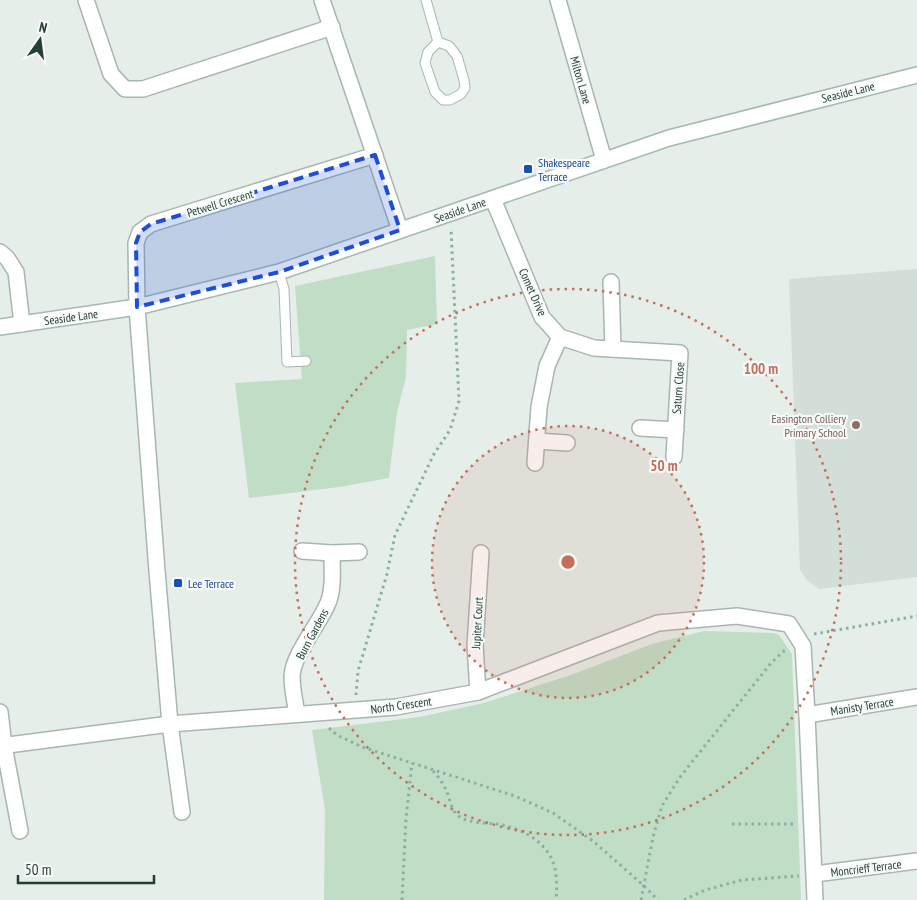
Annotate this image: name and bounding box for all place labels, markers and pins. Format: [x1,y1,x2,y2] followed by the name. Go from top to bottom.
[538,155,590,184] place label: Shakespeare Terrace
[522,163,534,175] marker: Shakespeare Terrace
[771,411,846,440] place label: Easington Colliery Primary School
[850,419,862,431] marker: Easington Colliery Primary School
[559,553,577,571] centre of rings
[188,576,234,591] place label: Lee Terrace
[172,577,184,589] marker: Lee Terrace

